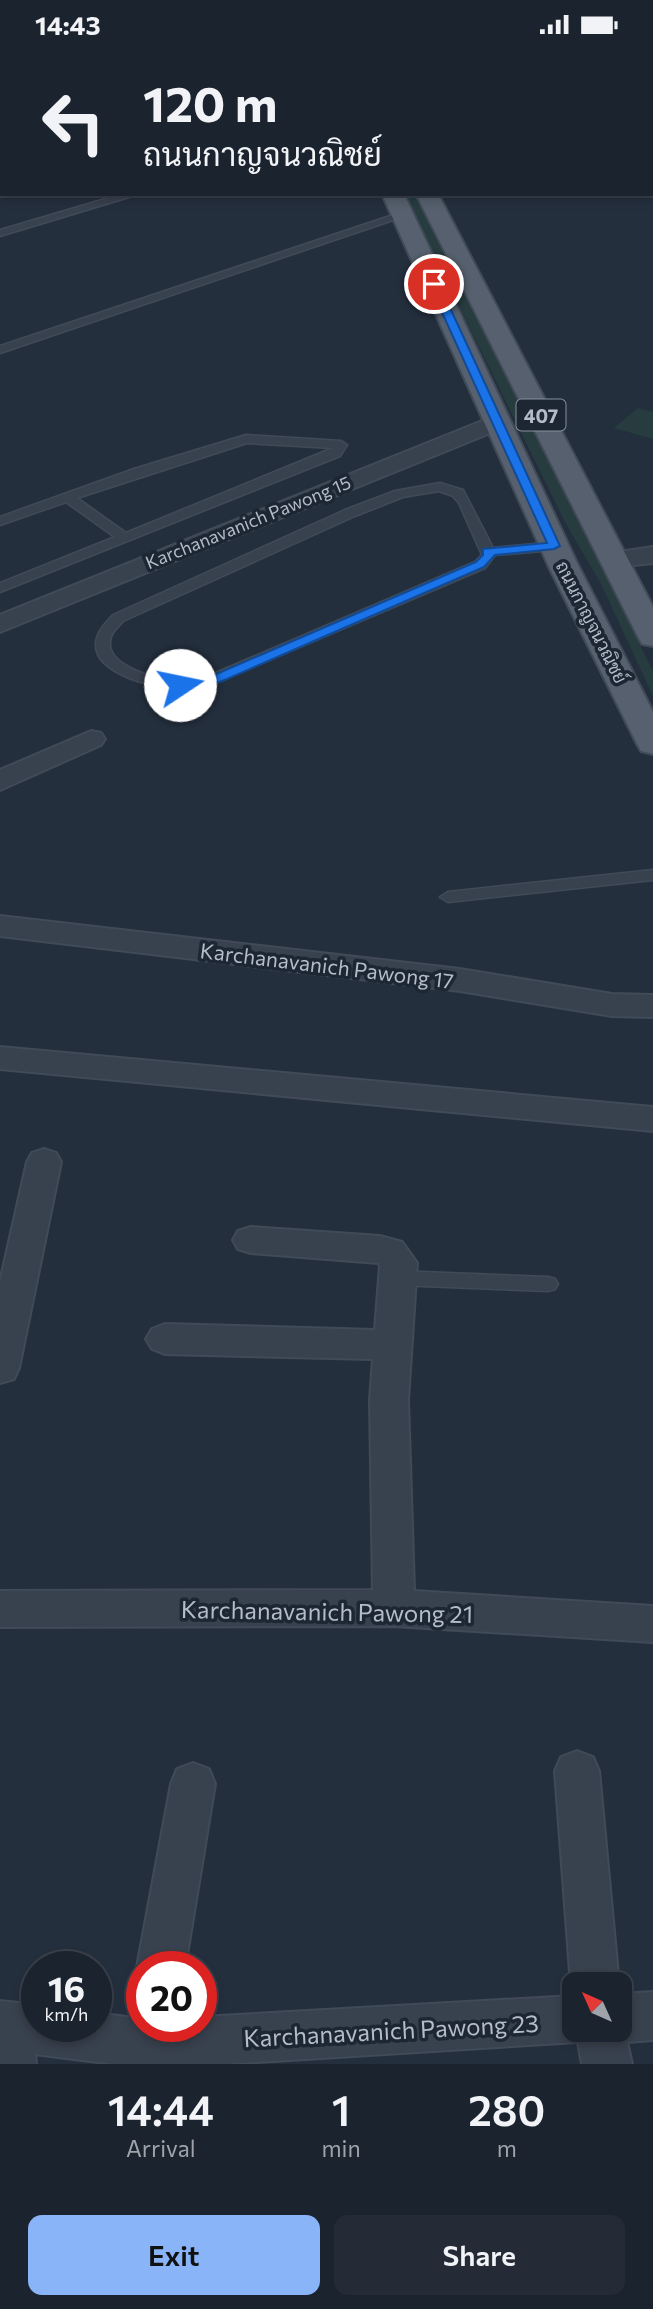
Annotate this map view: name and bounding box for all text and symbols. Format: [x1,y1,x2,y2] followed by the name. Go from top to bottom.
[35,9,101,40] text: 14:43
[143,72,277,132] text: 120 m
[28,77,119,168] icon: left
[143,133,382,173] text: ถนนกาญจนวณิชย์
[404,254,464,314] pin
[415,265,453,303] icon: arrive
[516,399,566,431] road number: 407
[142,471,354,573] street label: Karchanavanich Pawong 15
[551,557,633,687] street label: ถนนกาญจนวณิชย์
[143,648,217,722] position arrow
[199,937,455,993] street label: Karchanavanich Pawong 17
[181,1594,473,1628] street label: Karchanavanich Pawong 21
[126,1951,217,2042] speed limit sign: 20
[48,1966,85,2009] text: 16
[562,1972,632,2042] north arrow
[562,1972,632,2042] map controls
[45,2003,88,2025] text: km/h
[243,2008,539,2052] street label: Karchanavanich Pawong 23
[108,2083,214,2135] text: 14:44
[332,2083,350,2135] text: 1
[468,2083,545,2135] text: 280
[126,2134,196,2162] text: Arrival
[321,2134,361,2162] text: min
[497,2134,517,2162] text: m
[28,2215,320,2295] button: Exit
[334,2215,625,2295] button: Share

